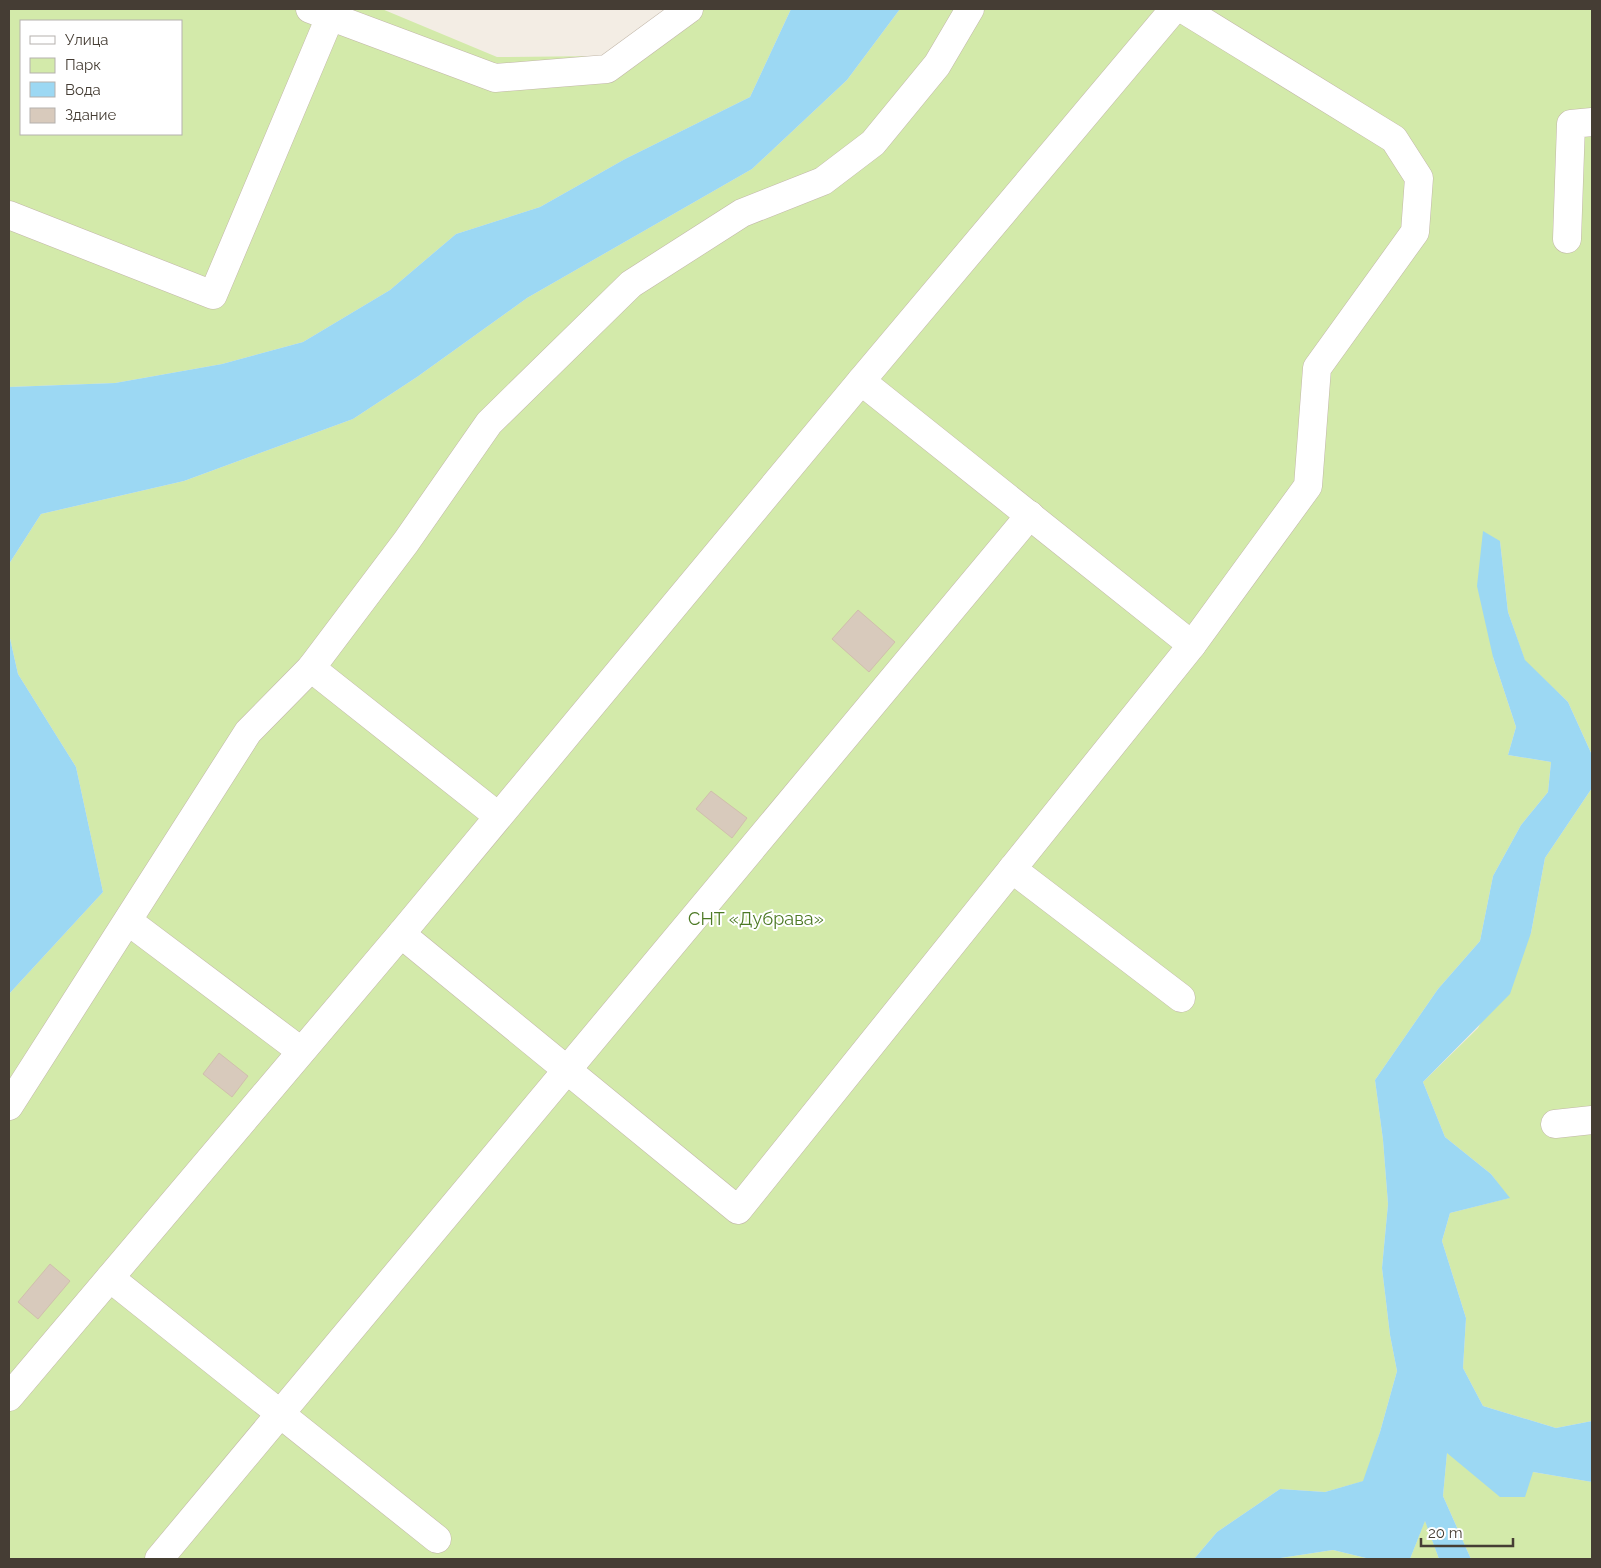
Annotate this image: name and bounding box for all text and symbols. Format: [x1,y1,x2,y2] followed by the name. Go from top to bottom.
[20,20,182,135] legend
[65,31,109,49] text: Улица
[65,56,101,74] text: Парк
[65,81,101,99] text: Вода
[65,106,117,124] text: Здание
[688,908,824,929] park label: СНТ «Дубрава»
[1421,1516,1514,1548] scale bar
[1428,1524,1463,1542] text: 20 m

